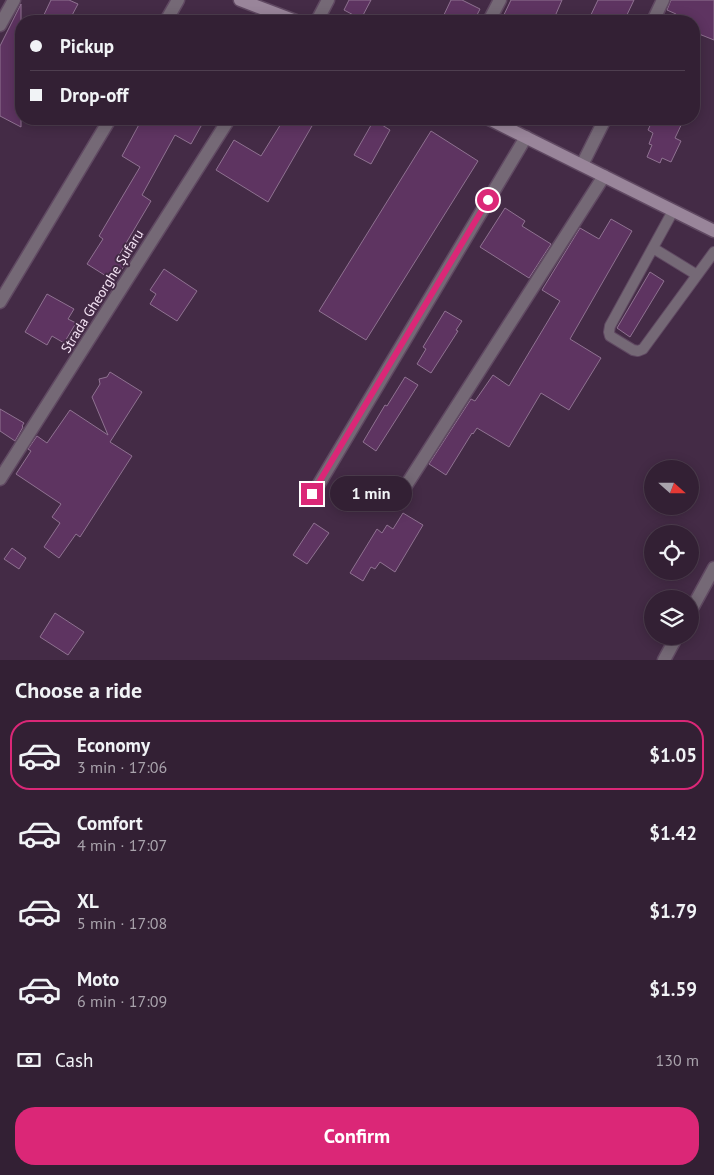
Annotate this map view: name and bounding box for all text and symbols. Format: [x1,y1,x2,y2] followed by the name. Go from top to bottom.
[60,34,114,58] text: Pickup
[60,83,128,107] text: Drop-off
[477,189,499,211] route start
[57,226,147,356] street label: Strada Gheorghe Șufaru
[644,460,699,515] north arrow
[644,460,699,645] map controls
[330,476,412,512] callout: 1 min
[301,483,323,505] route end
[351,483,391,503] text: 1 min
[644,525,699,580] button: locate
[644,590,699,645] button: layers
[15,676,142,704] text: Choose a ride
[17,733,62,778] icon: car
[77,733,150,757] text: Economy
[649,743,697,767] text: $1.05
[77,757,167,777] text: 3 min · 17:06
[17,811,62,856] icon: car
[77,811,143,835] text: Comfort
[649,821,697,845] text: $1.42
[77,835,167,855] text: 4 min · 17:07
[17,889,62,934] icon: car
[77,889,99,913] text: XL
[649,899,697,923] text: $1.79
[77,913,167,933] text: 5 min · 17:08
[17,967,62,1012] icon: car
[77,967,119,991] text: Moto
[649,977,697,1001] text: $1.59
[77,991,167,1011] text: 6 min · 17:09
[15,1046,43,1074] icon: cash
[55,1048,93,1072] text: Cash
[656,1050,699,1070] text: 130 m
[15,1107,699,1165] button: Confirm

